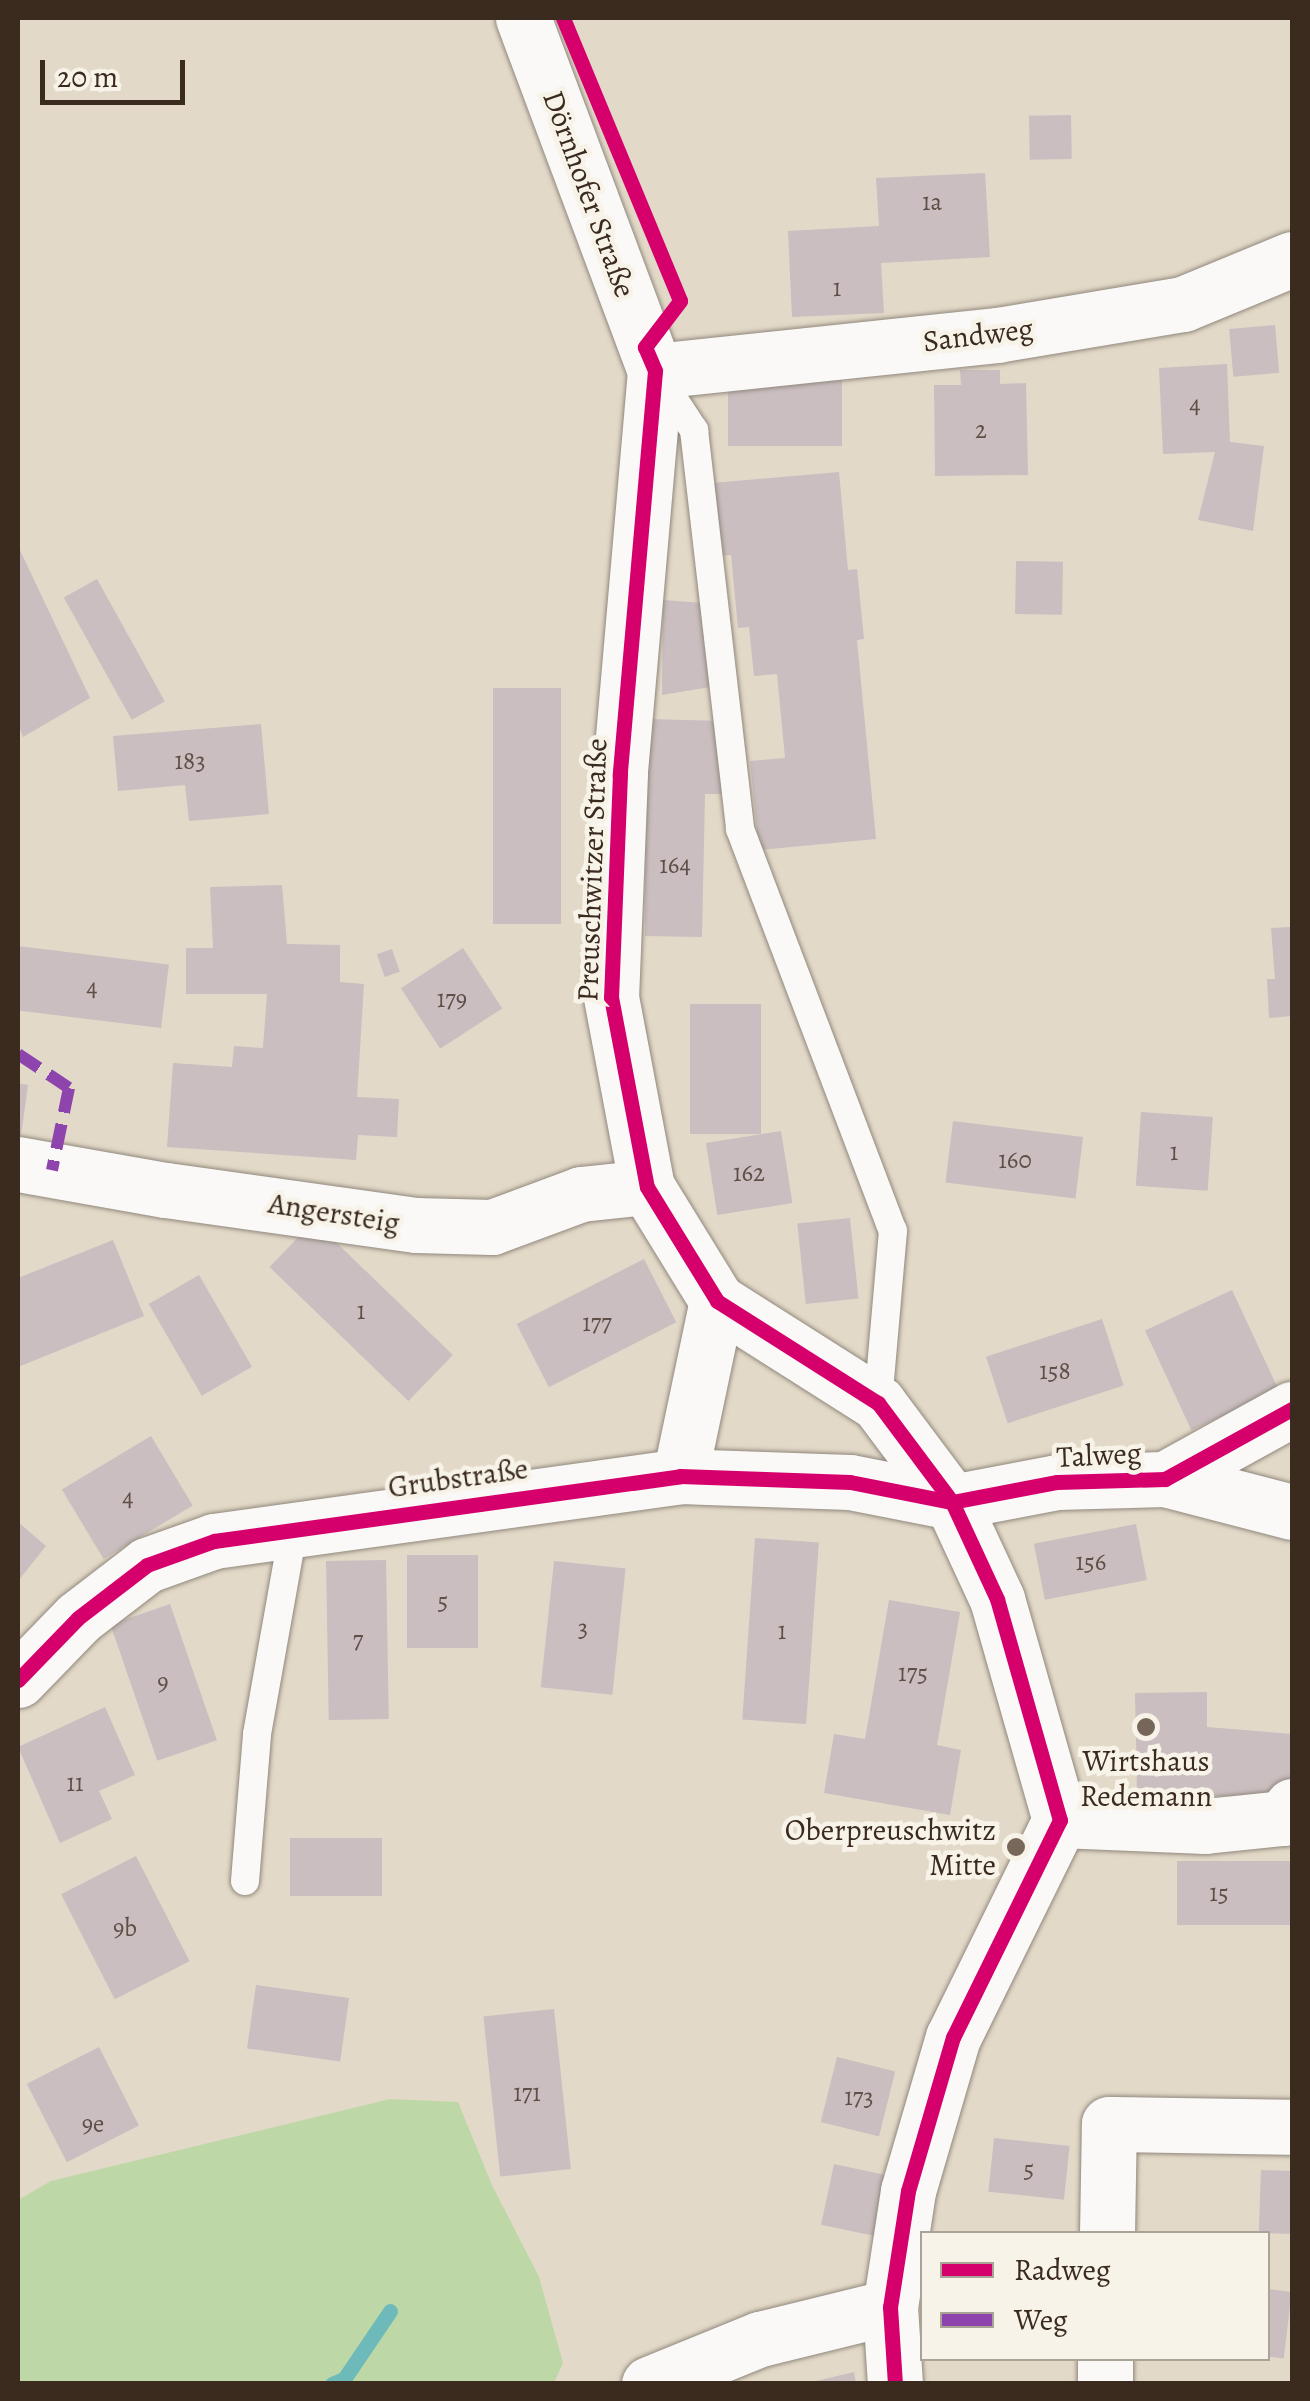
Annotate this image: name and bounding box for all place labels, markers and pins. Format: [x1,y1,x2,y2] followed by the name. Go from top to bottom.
[1135,1716,1157,1738] marker: Wirtshaus Redemann
[1080,1743,1212,1814] place label: Wirtshaus Redemann
[785,1812,996,1882] place label: Oberpreuschwitz Mitte
[1005,1836,1027,1858] marker: Oberpreuschwitz Mitte

